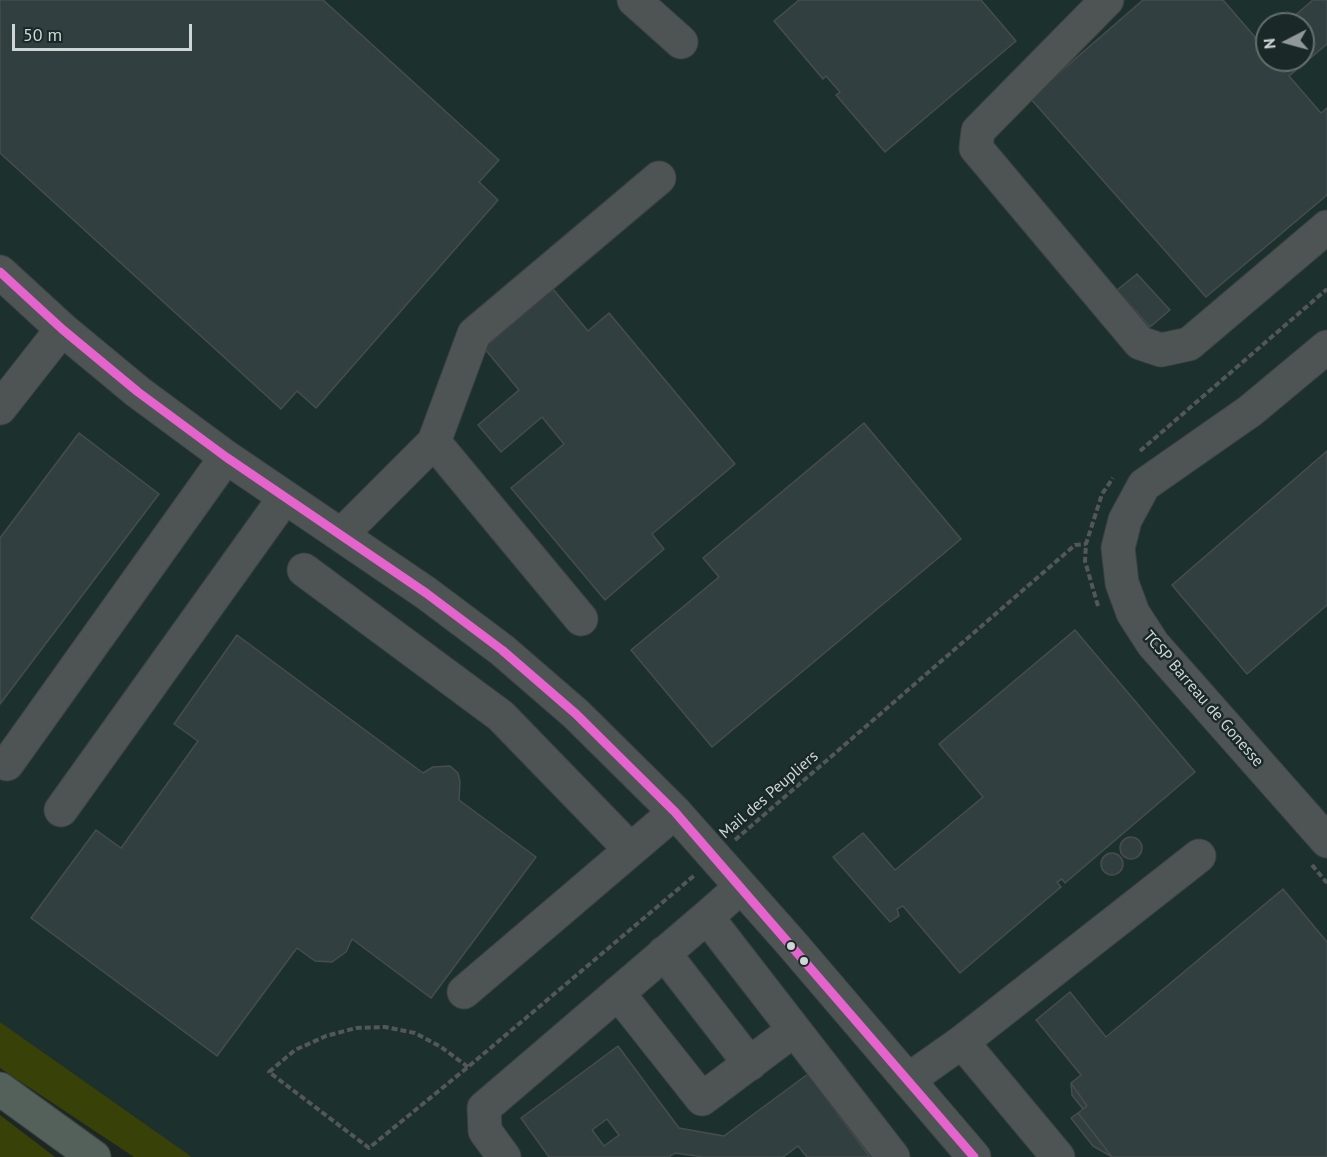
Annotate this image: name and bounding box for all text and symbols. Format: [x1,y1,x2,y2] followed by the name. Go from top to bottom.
[15,12,195,50] scale bar
[1255,12,1315,72] north arrow
[23,23,62,46] text: 50 m
[1259,37,1280,50] text: N
[1139,627,1267,771] street label: TCSP Barreau de Gonesse
[716,747,822,843] street label: Mail des Peupliers
[785,940,797,952] unlabelled marker
[798,955,810,967] unlabelled marker

